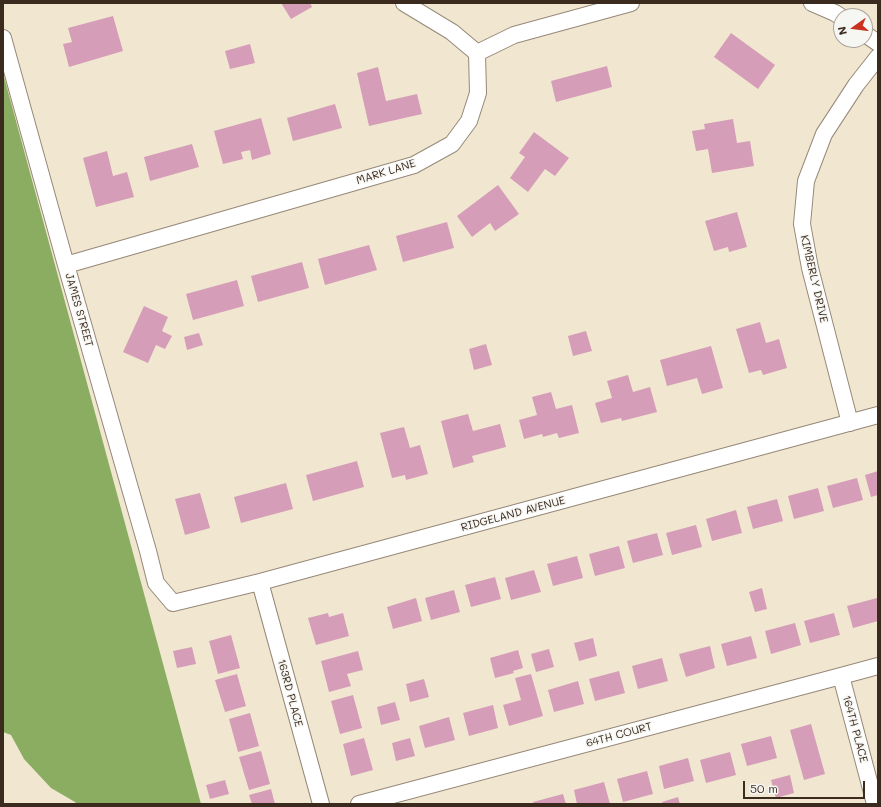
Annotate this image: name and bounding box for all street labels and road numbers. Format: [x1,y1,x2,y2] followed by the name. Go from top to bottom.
[355,157,417,187] street label: MARK LANE
[797,234,831,324] street label: KIMBERLY DRIVE
[62,271,96,349] street label: JAMES STREET
[459,494,567,534] street label: RIDGELAND AVENUE
[275,658,305,728] street label: 163RD PLACE
[840,694,870,764] street label: 164TH PLACE
[585,720,653,750] street label: 64TH COURT

